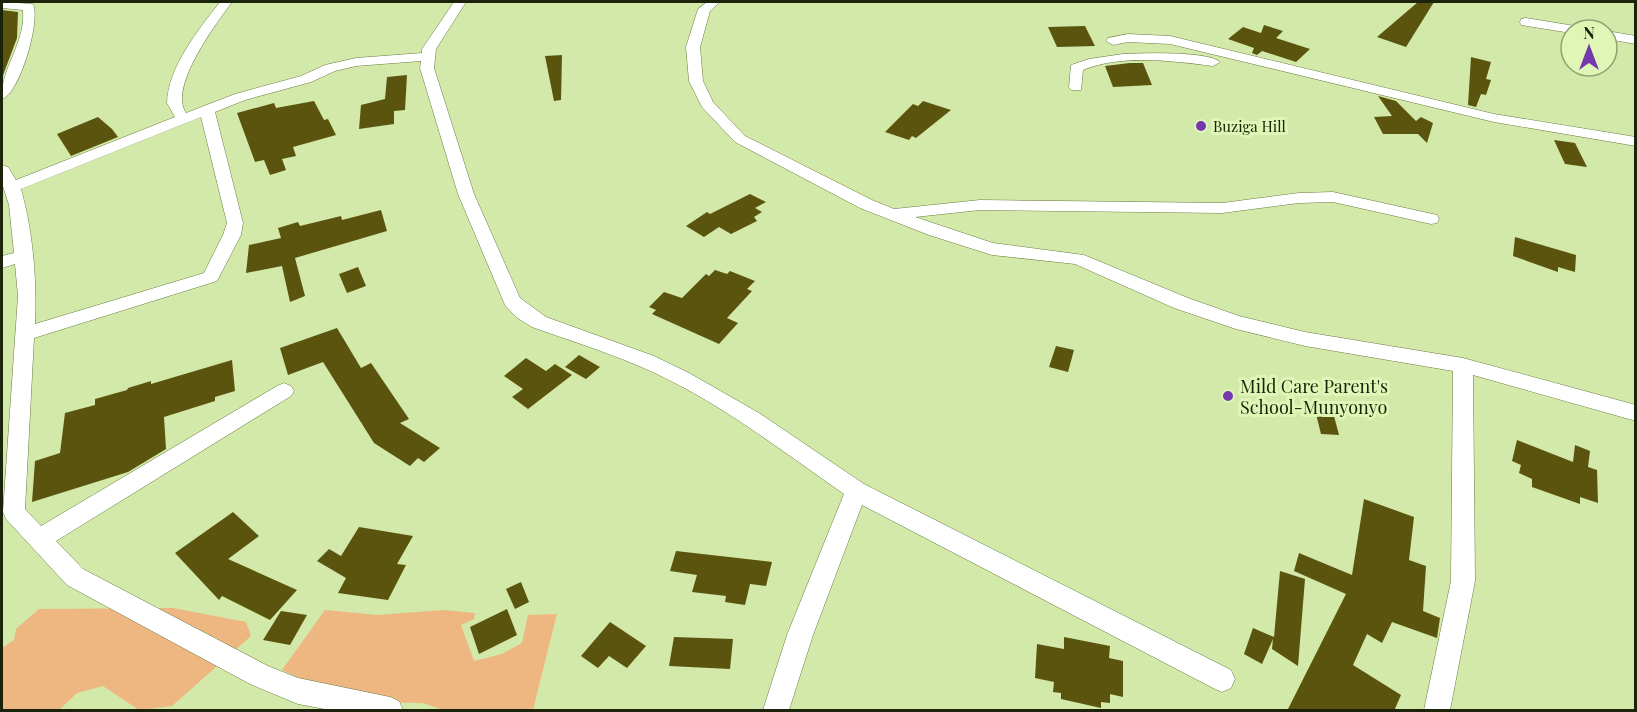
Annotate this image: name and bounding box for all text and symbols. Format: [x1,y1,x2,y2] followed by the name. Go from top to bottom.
[1559,18,1619,78] north arrow
[1583,22,1595,43] text: N
[1213,116,1286,136] place label: Buziga Hill
[1194,119,1208,133] marker: Buziga Hill
[1240,374,1388,419] place label: Mild Care Parent's School-Munyonyo
[1221,389,1235,403] marker: Mild Care Parent's School-Munyonyo

